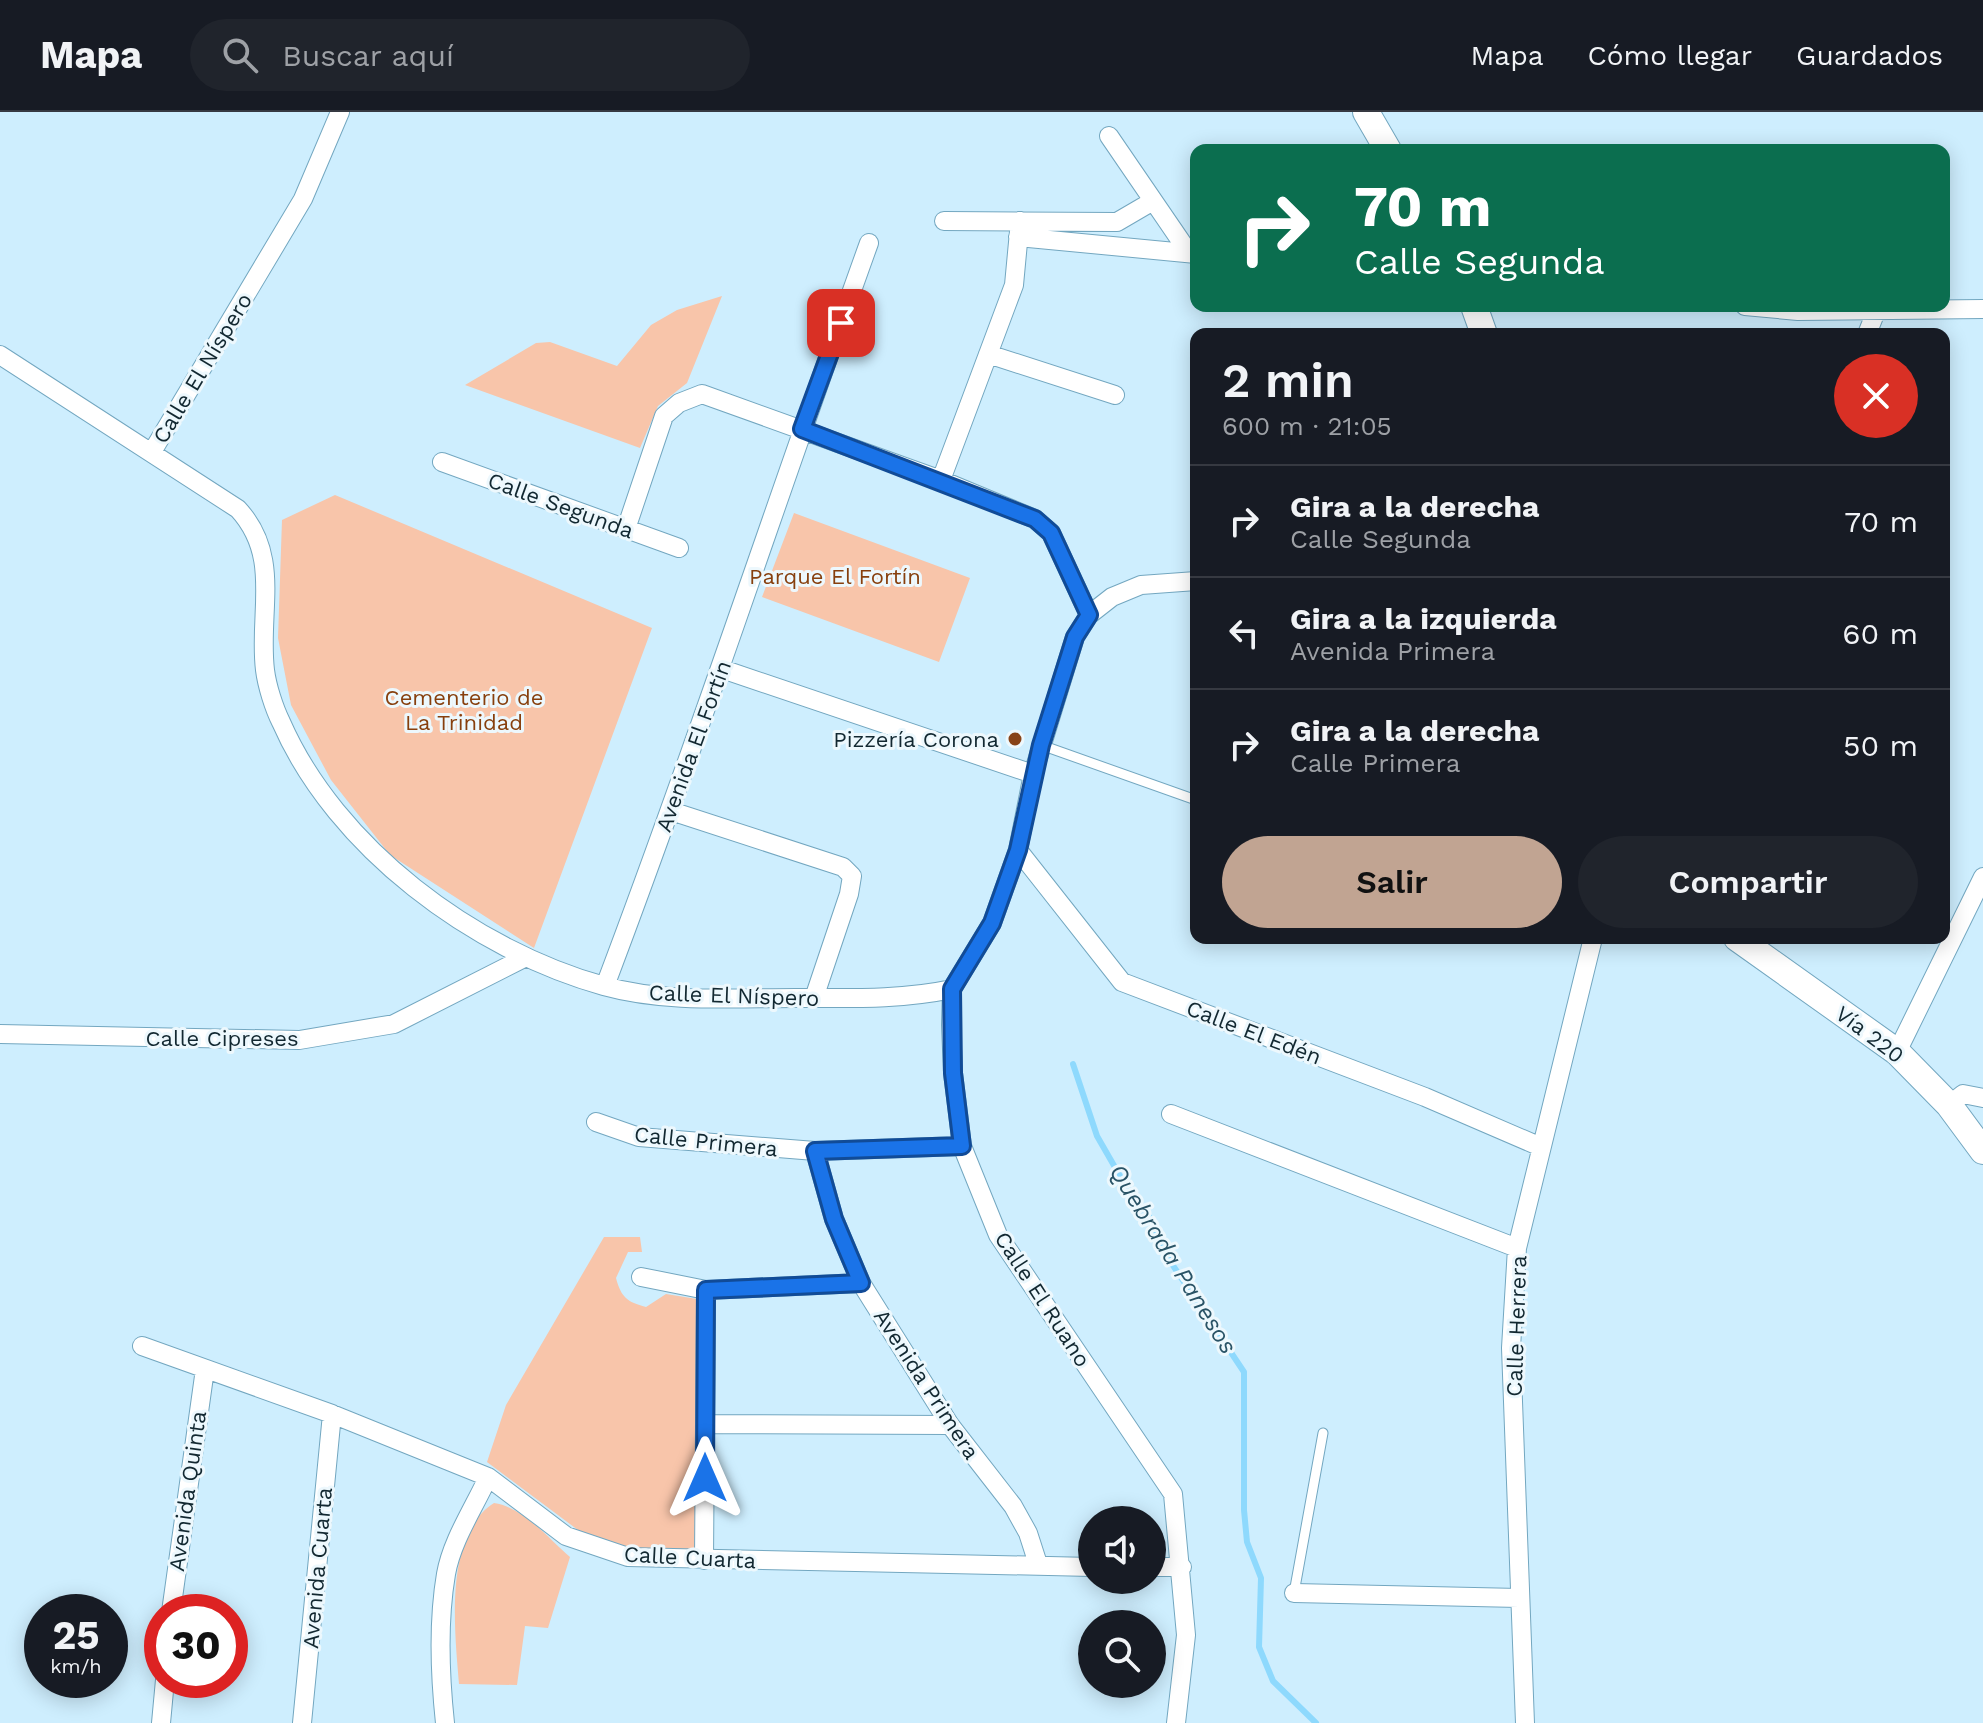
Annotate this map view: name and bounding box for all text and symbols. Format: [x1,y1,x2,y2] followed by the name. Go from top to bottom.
[190,19,750,91] search box
[40,33,142,77] text: Mapa
[218,33,262,77] icon: search
[282,38,454,73] text: Buscar aquí
[1471,39,1544,72] text: Mapa
[1588,39,1752,72] text: Cómo llegar
[1796,39,1943,72] text: Guardados
[1354,174,1491,240] text: 70 m
[1222,176,1326,280] icon: right
[1354,241,1605,283] text: Calle Segunda
[148,289,257,448] street label: Calle El Níspero
[807,289,875,357] pin
[819,301,863,345] icon: arrive
[1222,352,1354,409] text: 2 min
[1834,354,1918,438] button: close
[1222,411,1392,441] text: 600 m · 21:05
[485,468,637,543] street label: Calle Segunda
[1290,489,1539,524] text: Gira a la derecha
[1222,499,1266,543] icon: right
[1844,504,1918,539] text: 70 m
[1290,524,1471,554] text: Calle Segunda
[749,564,921,589] park label: Parque El Fortín
[1290,601,1557,636] text: Gira a la izquierda
[1222,611,1266,655] icon: left
[1842,616,1918,651] text: 60 m
[1290,636,1495,666] text: Avenida Primera
[651,657,736,835] street label: Avenida El Fortín
[385,685,543,735] park label: Cementerio de La Trinidad
[1290,713,1539,748] text: Gira a la derecha
[1222,723,1266,767] icon: right
[833,727,999,752] place label: Pizzería Corona
[1843,728,1918,763] text: 50 m
[1006,730,1024,748] marker: Pizzería Corona
[1290,748,1460,778] text: Calle Primera
[1222,836,1562,928] button: Salir
[1578,836,1918,928] button: Compartir
[648,980,820,1011] street label: Calle El Níspero
[1183,995,1325,1070] street label: Calle El Edén
[1831,1001,1909,1068] street label: Vía 220
[145,1026,299,1051] street label: Calle Cipreses
[633,1122,779,1161] street label: Calle Primera
[1103,1159,1243,1359] water label: Quebrada Panesos
[990,1227,1096,1371] street label: Calle El Ruano
[1502,1255,1531,1397] street label: Calle Herrera
[869,1305,984,1464] street label: Avenida Primera
[164,1409,211,1573] street label: Avenida Quinta
[663,1436,747,1520] position arrow
[298,1486,337,1650] street label: Avenida Cuarta
[1078,1506,1166,1698] map controls
[1078,1506,1166,1594] button: sound
[623,1542,757,1573] street label: Calle Cuarta
[144,1594,248,1698] speed limit sign: 30
[1078,1610,1166,1698] button: search
[52,1612,100,1659] text: 25
[50,1654,102,1678] text: km/h

